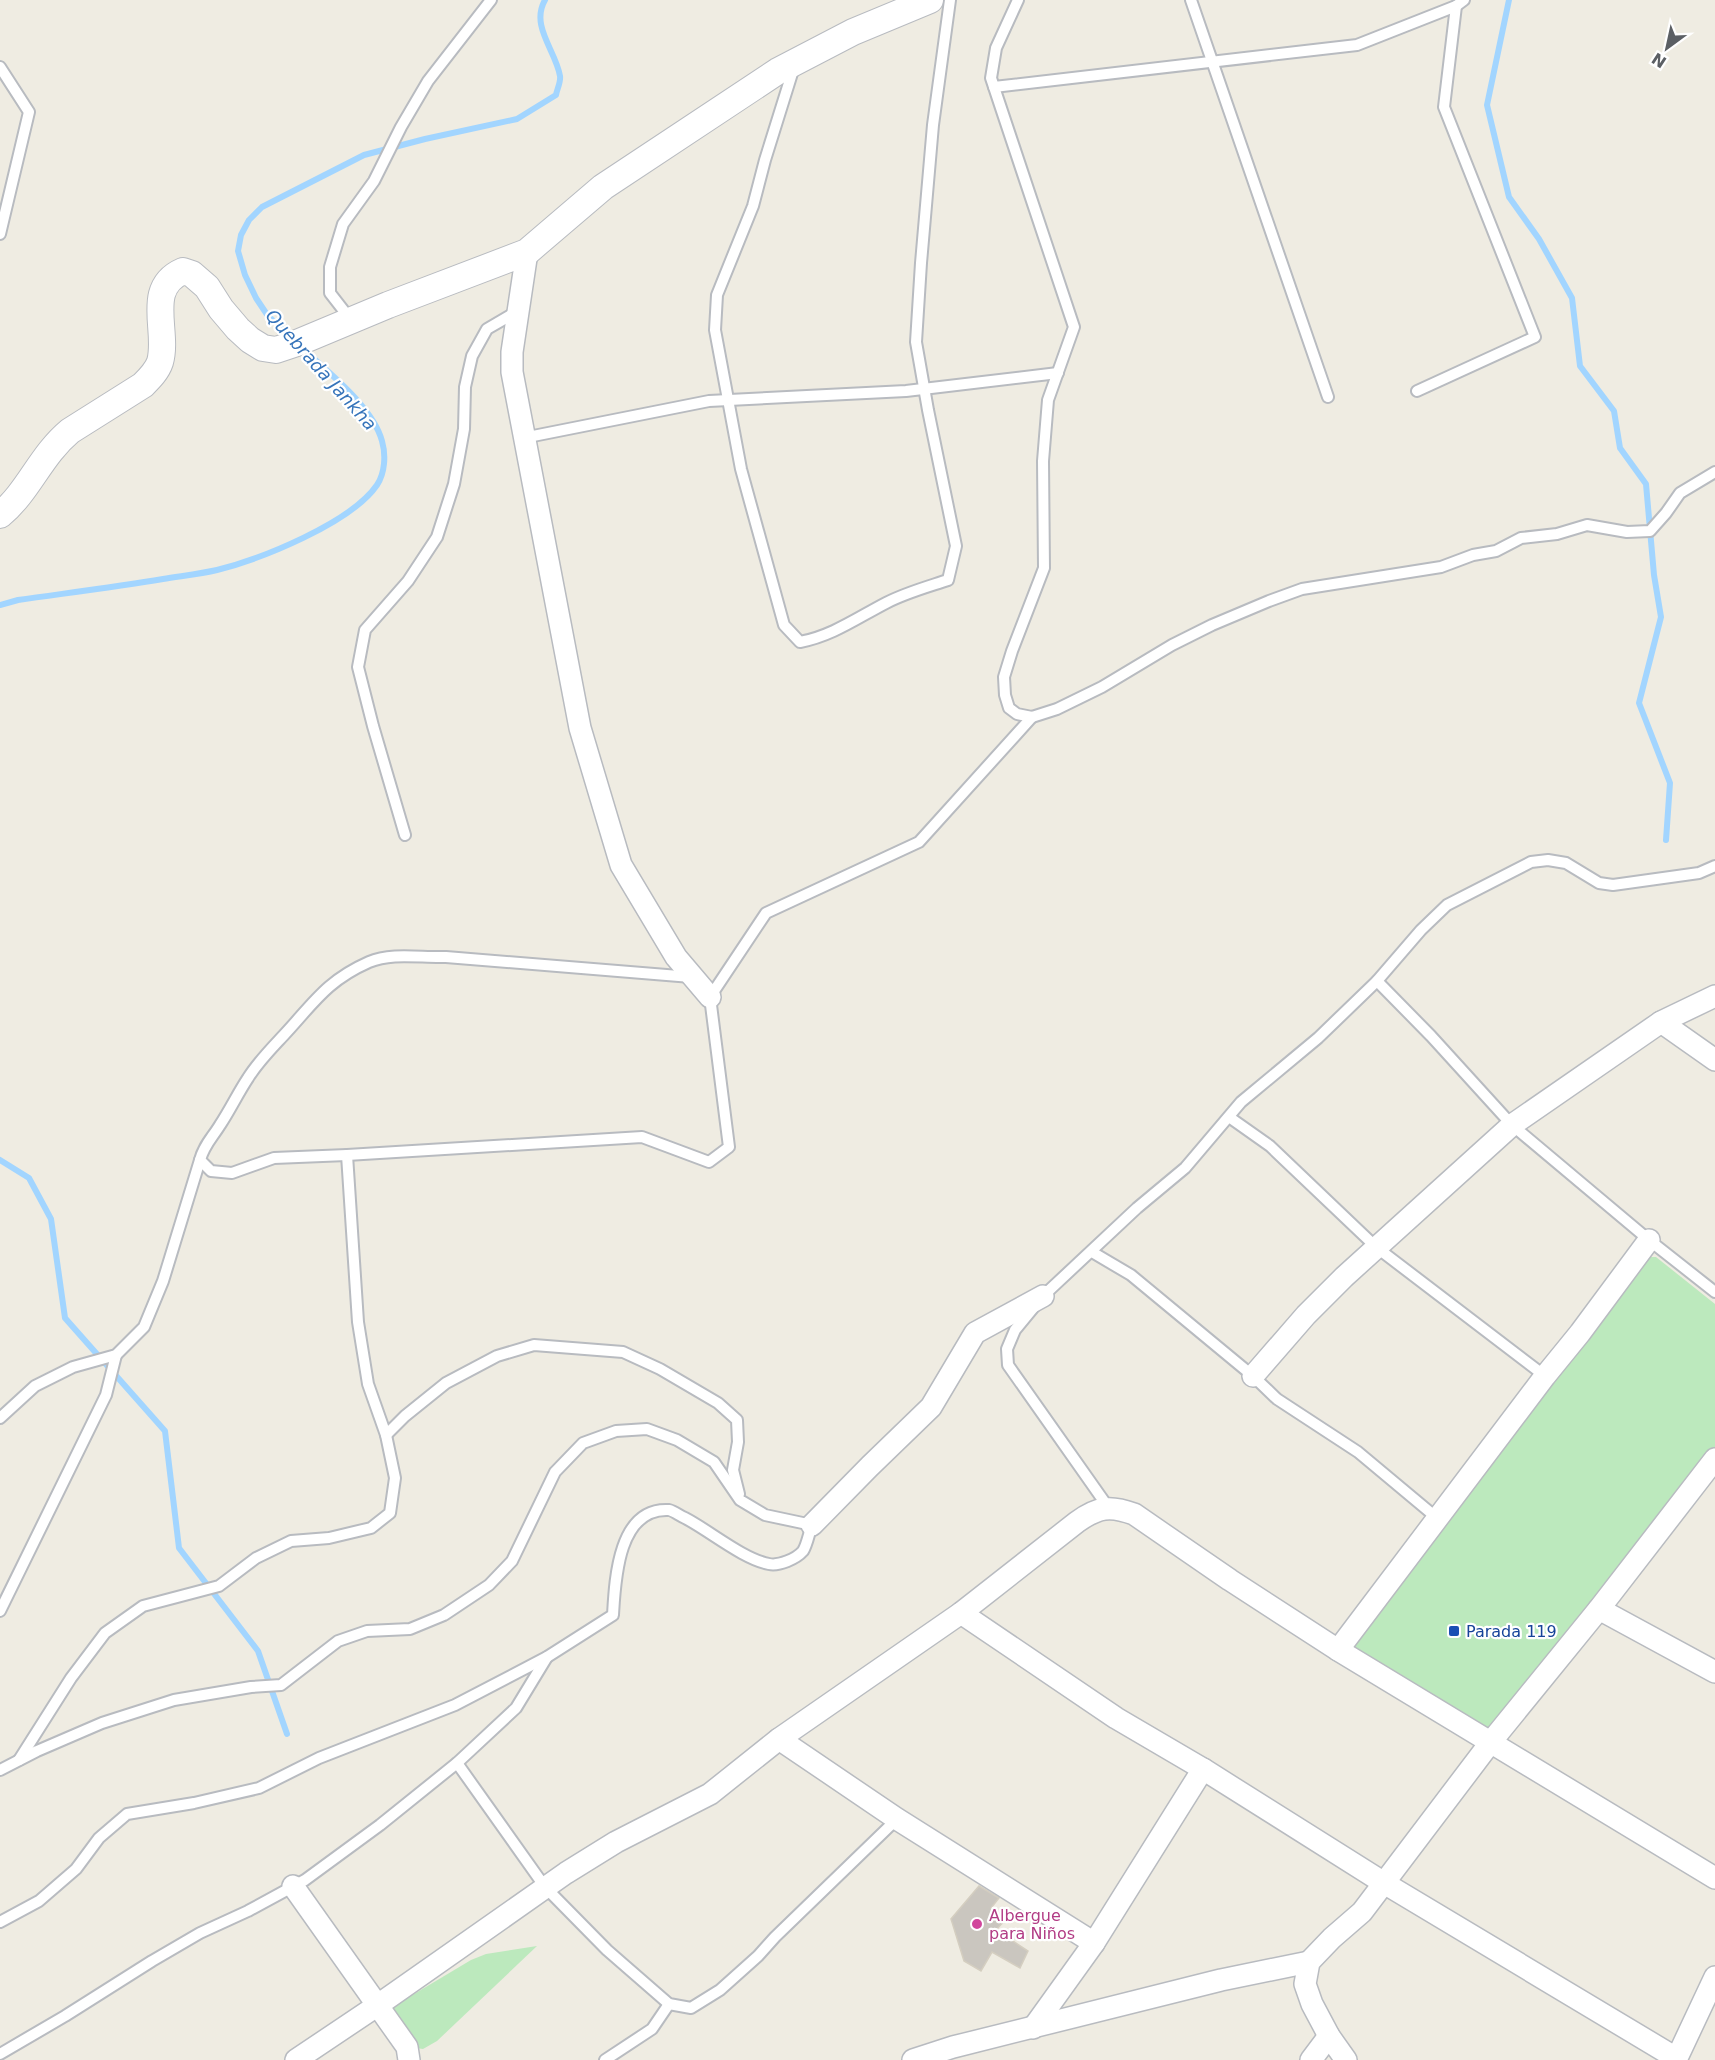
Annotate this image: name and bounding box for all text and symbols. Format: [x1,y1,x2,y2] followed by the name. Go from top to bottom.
[1637,18,1697,78] north arrow
[1648,49,1670,72] text: N
[262,305,381,434] water label: Quebrada Jankha
[1466,1622,1557,1641] place label: Parada 119
[1447,1624,1461,1638] marker: Parada 119
[989,1906,1075,1943] place label: Albergue para Niños
[970,1917,984,1931] marker: Albergue para Niños

